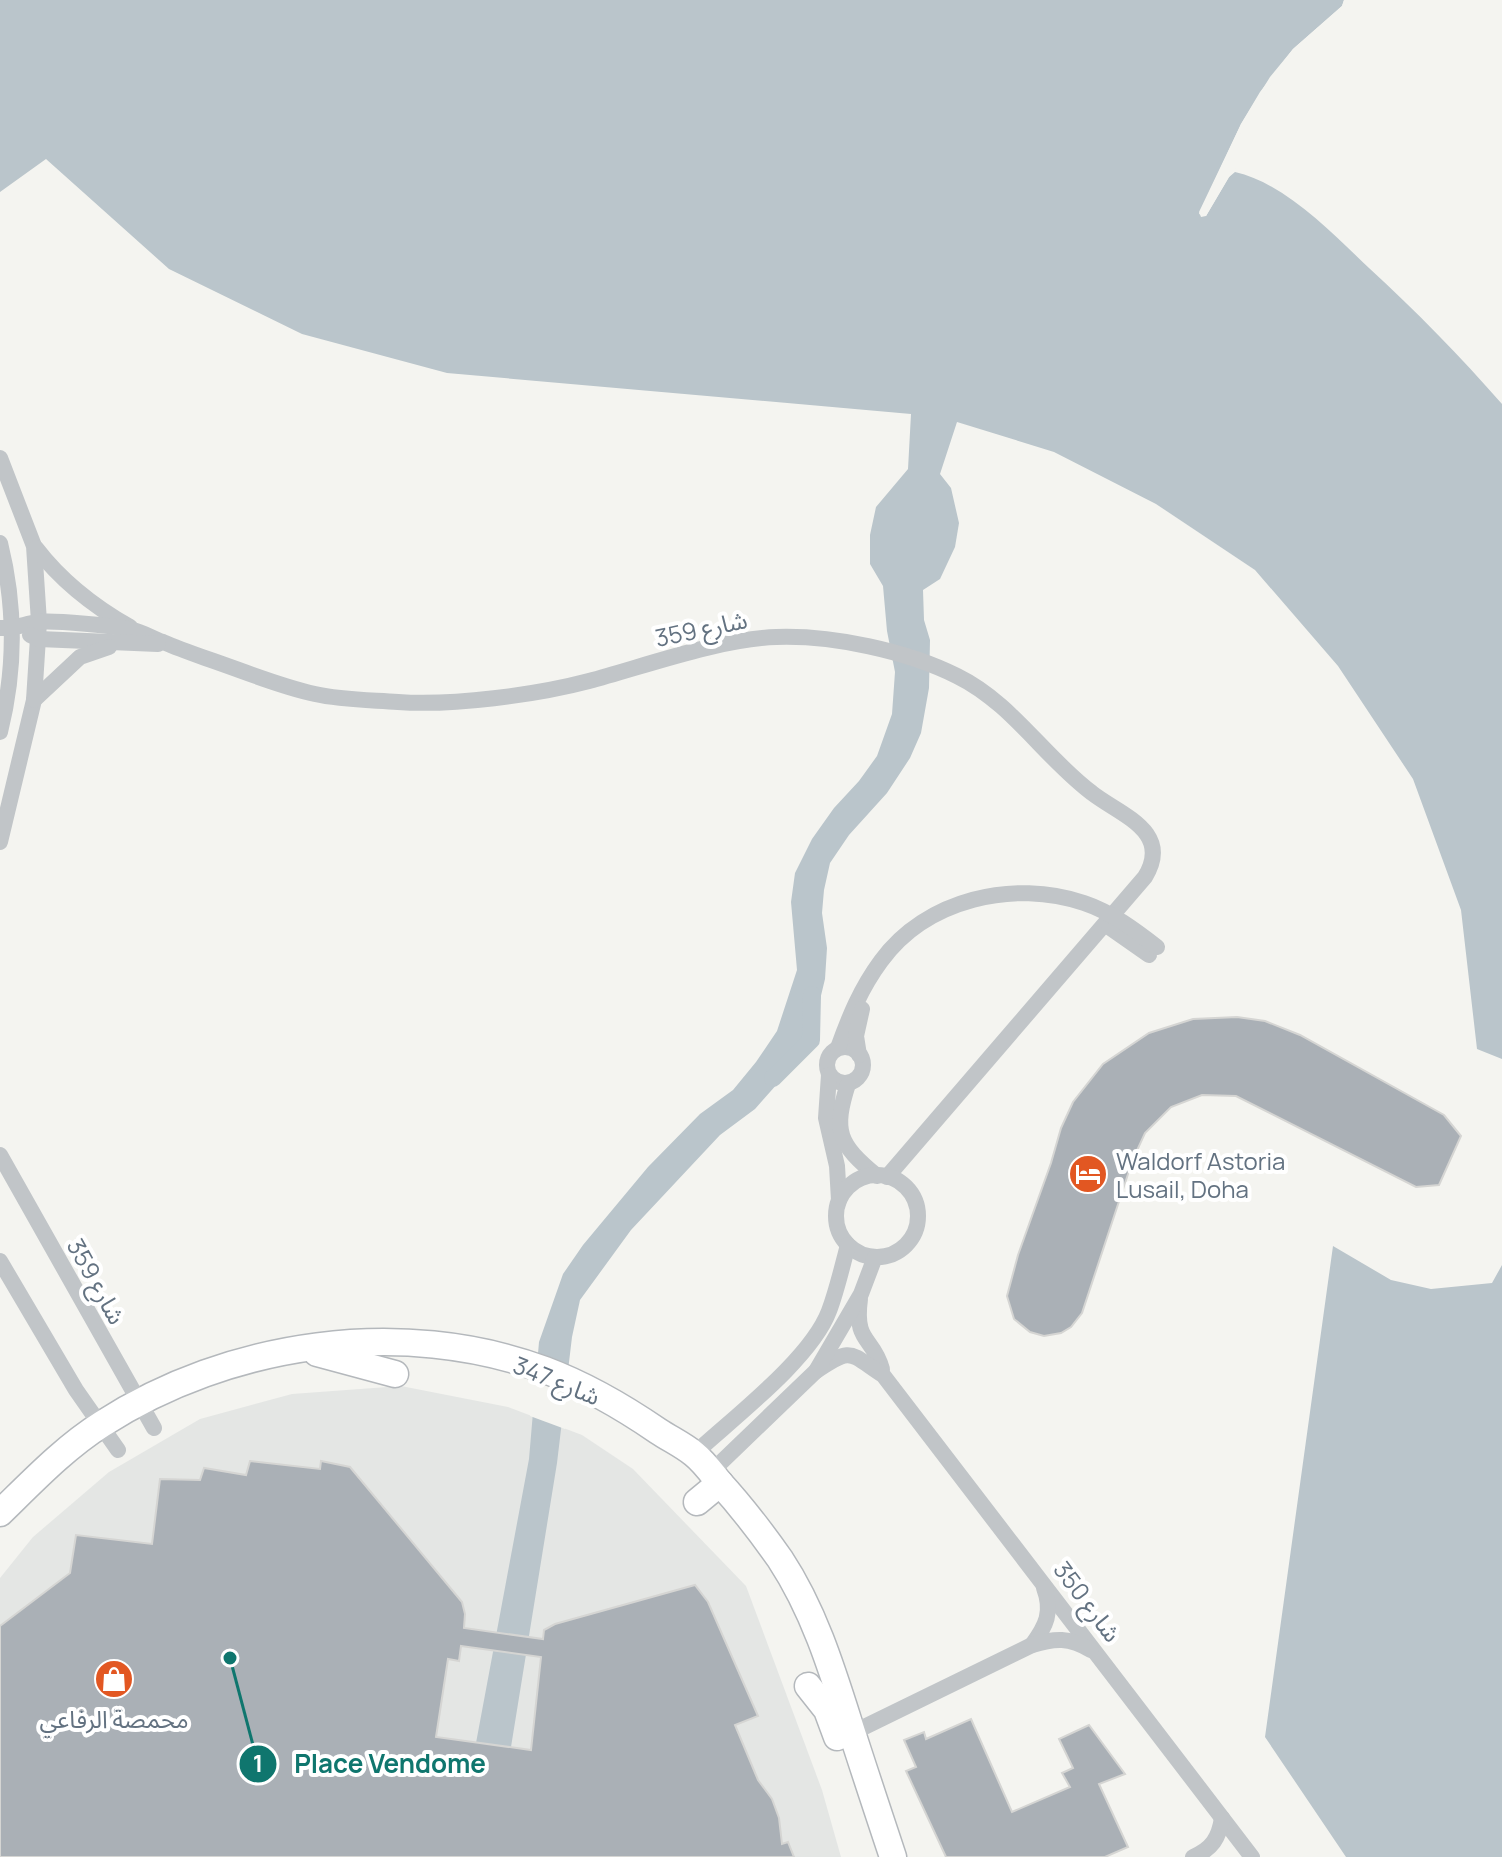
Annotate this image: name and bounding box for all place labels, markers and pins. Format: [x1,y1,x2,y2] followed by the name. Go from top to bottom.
[1116,1144,1285,1205] place label: Waldorf Astoria Lusail, Doha
[1067,1153,1109,1195] hotel icon: Waldorf Astoria Lusail, Doha
[93,1658,135,1700] shop icon: محمصة الرفاعي
[39,1702,189,1738] place label: محمصة الرفاعي
[238,1739,502,1789] callout: Place Vendome

